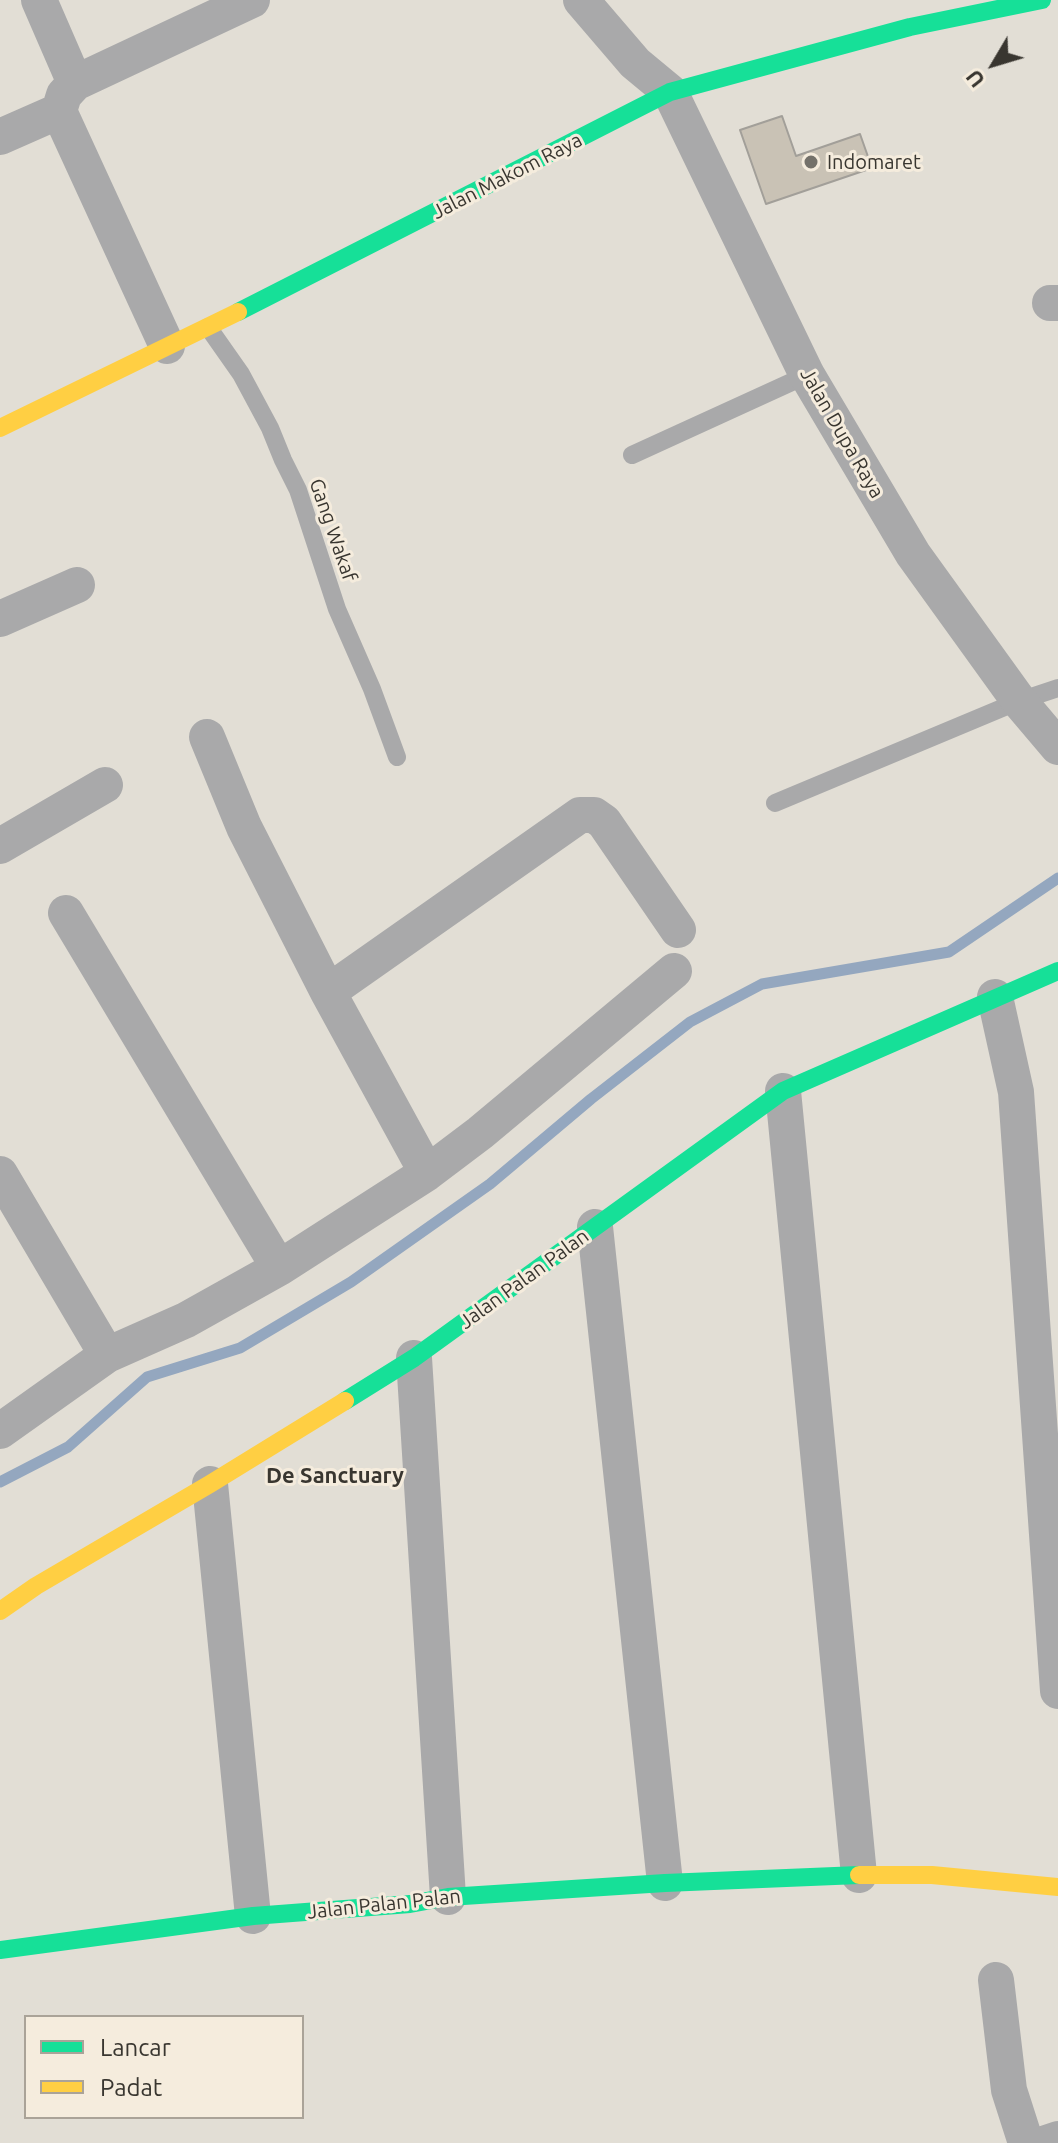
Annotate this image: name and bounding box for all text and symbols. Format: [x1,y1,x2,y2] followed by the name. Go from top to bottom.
[954,24,1034,104] north arrow
[960,65,989,93] text: U
[428,128,586,224] street label: Jalan Makom Raya
[827,150,921,174] place label: Indomaret
[802,153,820,171] marker: Indomaret
[795,364,889,502] street label: Jalan Dupa Raya
[304,475,362,585] street label: Gang Wakaf
[455,1224,593,1334] street label: Jalan Palan Palan
[266,1463,404,1489] district label: De Sanctuary
[306,1884,462,1924] street label: Jalan Palan Palan
[24,2015,304,2119] legend
[100,2034,171,2061] text: Lancar
[100,2074,162,2101] text: Padat

